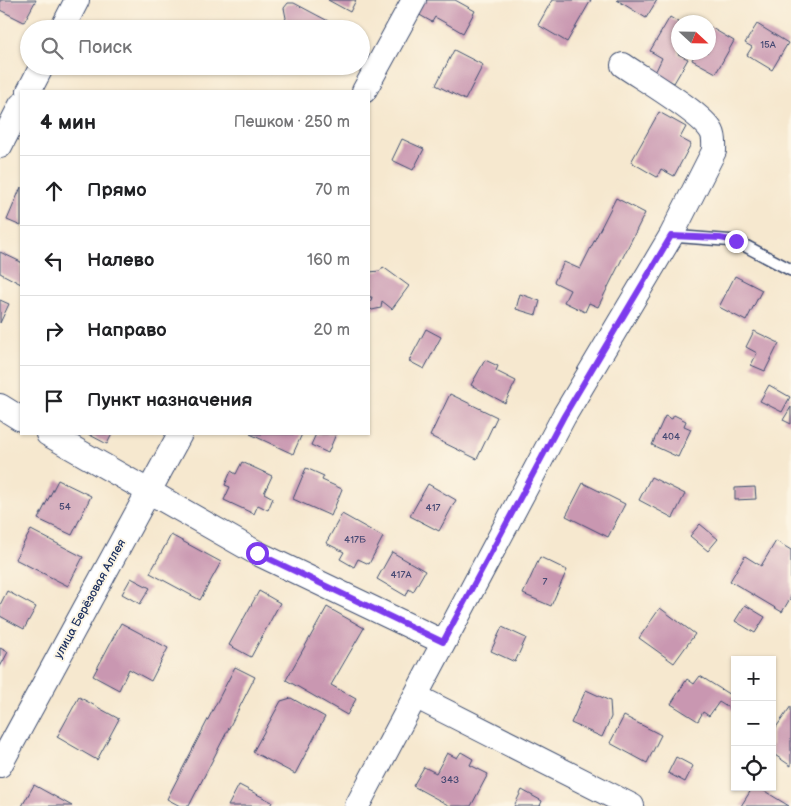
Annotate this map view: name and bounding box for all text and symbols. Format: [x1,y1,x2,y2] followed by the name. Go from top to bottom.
[671,15,716,60] north arrow
[20,20,370,75] search box
[38,34,66,62] icon: search
[78,36,132,59] text: Поиск
[760,39,777,51] house number: 15А
[40,110,96,135] text: 4 мин
[234,113,350,132] text: Пешком · 250 m
[40,177,68,205] icon: ahead
[87,179,147,202] text: Прямо
[315,181,350,200] text: 70 m
[725,230,748,253] route end
[40,247,68,275] icon: left
[87,249,154,272] text: Налево
[307,251,350,270] text: 160 m
[40,317,68,345] icon: right
[87,319,167,342] text: Направо
[314,321,350,340] text: 20 m
[40,387,68,415] icon: arrive
[87,389,252,412] text: Пункт назначения
[662,431,680,443] house number: 404
[59,501,71,513] house number: 54
[426,502,441,514] house number: 417
[344,534,366,546] house number: 417Б
[51,536,129,661] street label: улица Берёзовая Аллея
[246,542,269,565] route start
[391,569,412,581] house number: 417А
[543,576,548,588] house number: 7
[731,656,776,791] map controls
[731,656,776,701] button: +
[731,701,776,746] button: −
[731,746,776,791] button: locate
[441,774,459,786] house number: 343

